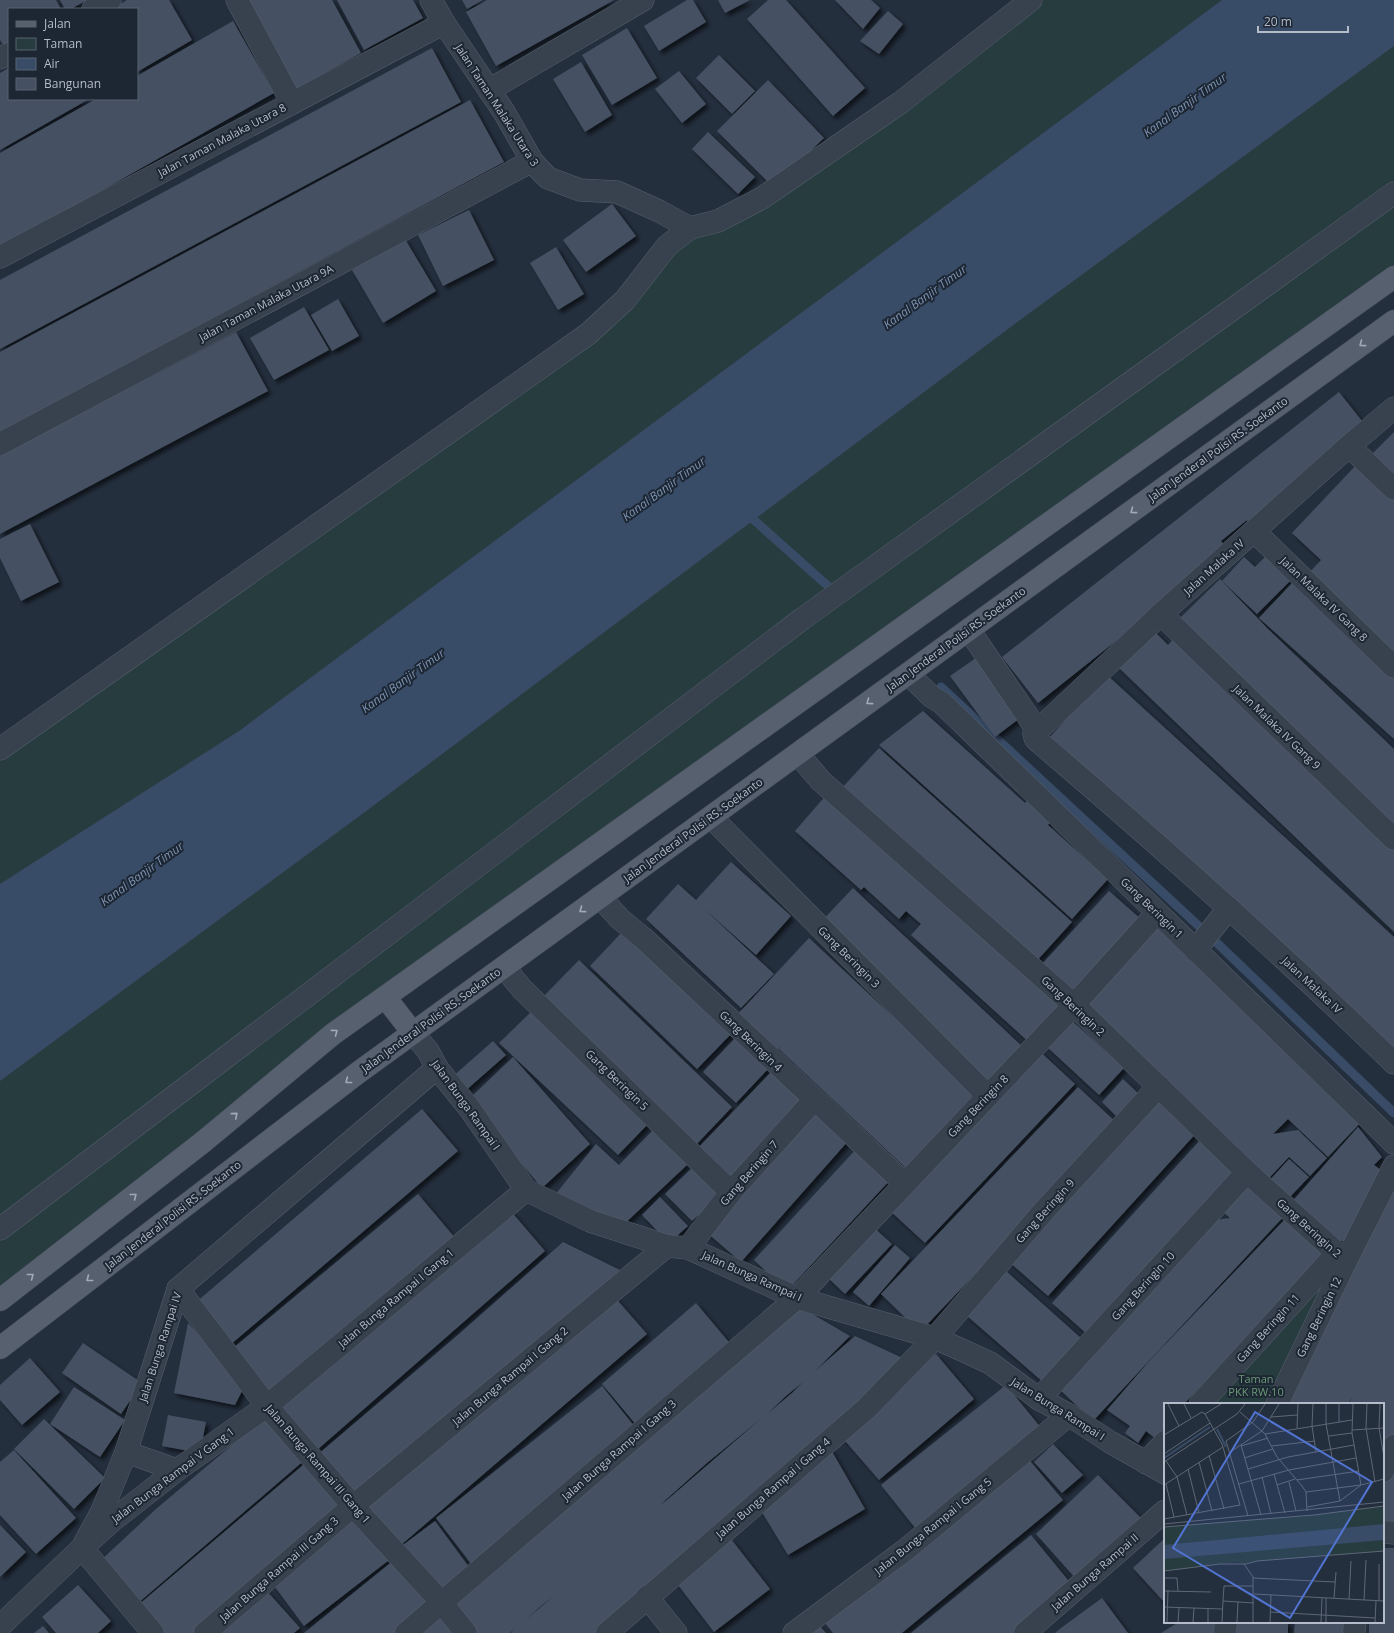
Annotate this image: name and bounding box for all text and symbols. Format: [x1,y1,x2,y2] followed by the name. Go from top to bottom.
[8,8,138,100] legend
[1258,8,1348,34] scale bar
[1264,13,1292,30] text: 20 m
[43,15,71,32] text: Jalan
[44,35,82,52] text: Taman
[452,40,543,169] street label: Jalan Taman Malaka Utara 3
[44,55,60,72] text: Air
[1140,68,1231,141] water label: Kanal Banjir Timur
[44,75,101,92] text: Bangunan
[154,99,288,180] street label: Jalan Taman Malaka Utara 8
[880,260,971,333] water label: Kanal Banjir Timur
[195,261,336,345] street label: Jalan Taman Malaka Utara 9A
[1360,339,1367,346] one-way arrow
[1144,393,1291,505] street label: Jalan Jenderal Polisi RS. Soekanto
[619,452,710,525] water label: Kanal Banjir Timur
[1130,506,1137,513] one-way arrow
[1179,535,1248,599] street label: Jalan Malaka IV
[1277,552,1371,644] street label: Jalan Malaka IV Gang 8
[882,583,1029,695] street label: Jalan Jenderal Polisi RS. Soekanto
[358,644,449,717] water label: Kanal Banjir Timur
[1230,680,1324,772] street label: Jalan Malaka IV Gang 9
[866,697,873,705] one-way arrow
[619,774,766,886] street label: Jalan Jenderal Polisi RS. Soekanto
[97,837,188,910] water label: Kanal Banjir Timur
[1118,874,1187,941] street label: Gang Beringin 1
[580,905,587,912] one-way arrow
[815,922,884,991] street label: Gang Beringin 3
[1278,952,1346,1017] street label: Jalan Malaka IV
[357,964,504,1076] street label: Jalan Jenderal Polisi RS. Soekanto
[1038,972,1108,1039] street label: Gang Beringin 2
[717,1007,786,1075] street label: Gang Beringin 4
[331,1030,338,1037] one-way arrow
[583,1046,652,1113] street label: Gang Beringin 5
[428,1056,504,1153] street label: Jalan Bunga Rampai I
[944,1071,1011,1140] street label: Gang Beringin 8
[345,1076,352,1083] one-way arrow
[231,1113,238,1120] one-way arrow
[716,1137,781,1208] street label: Gang Beringin 7
[101,1156,244,1273] street label: Jalan Jenderal Polisi RS. Soekanto
[1012,1175,1078,1246] street label: Gang Beringin 9
[129,1194,136,1201] one-way arrow
[1274,1195,1345,1261] street label: Gang Beringin 2
[334,1245,457,1351] street label: Jalan Bunga Rampai I Gang 1
[699,1246,804,1304] street label: Jalan Bunga Rampai I
[1108,1248,1178,1323] street label: Gang Beringin 10
[26,1273,33,1280] one-way arrow
[1293,1274,1345,1360] street label: Gang Beringin 12
[87,1275,94,1282] one-way arrow
[134,1290,184,1404] street label: Jalan Bunga Rampai IV
[1233,1290,1303,1365] street label: Gang Beringin 11
[448,1323,571,1429] street label: Jalan Bunga Rampai I Gang 2
[1228,1371,1284,1399] park label: Taman PKK RW.10
[1008,1373,1108,1443] street label: Jalan Bunga Rampai I
[558,1396,679,1504] street label: Jalan Bunga Rampai I Gang 3
[262,1400,374,1526] street label: Jalan Bunga Rampai III Gang 1
[1164,1403,1384,1623] inset map
[107,1423,237,1526] street label: Jalan Bunga Rampai V Gang 1
[712,1433,833,1542] street label: Jalan Bunga Rampai I Gang 4
[870,1474,994,1578] street label: Jalan Bunga Rampai I Gang 5
[215,1513,341,1625] street label: Jalan Bunga Rampai III Gang 3
[1047,1530,1141,1614] street label: Jalan Bunga Rampai II

